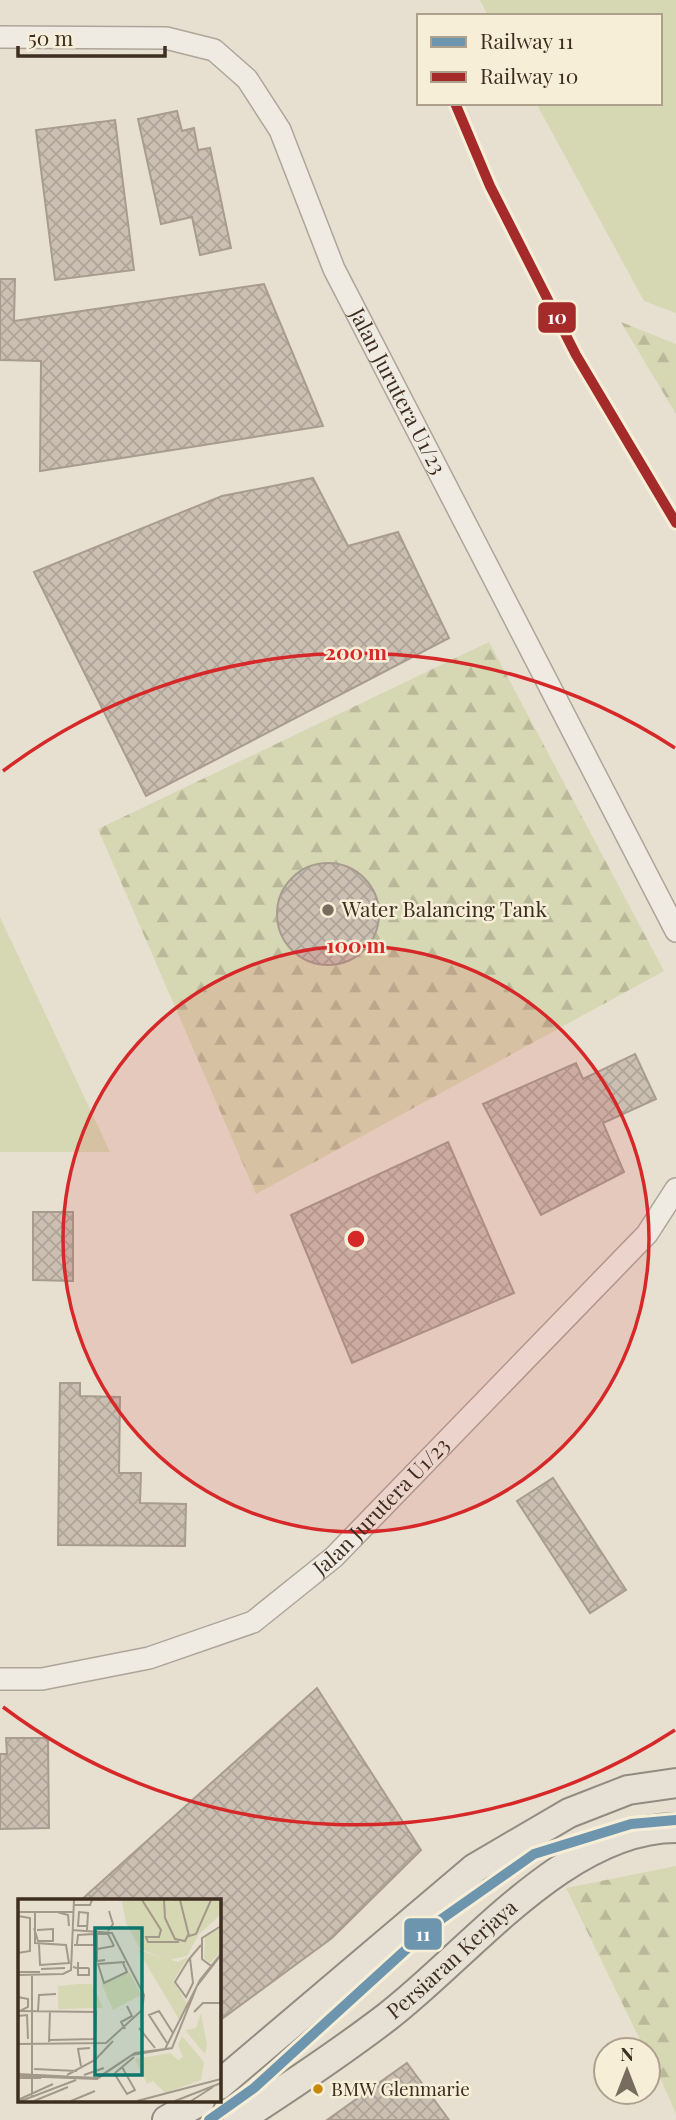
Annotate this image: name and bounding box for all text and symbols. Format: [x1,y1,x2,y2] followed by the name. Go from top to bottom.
[18,14,164,58] scale bar
[417,14,662,105] legend
[28,23,74,51] text: 50 m
[480,26,574,54] text: Railway 11
[480,61,578,89] text: Railway 10
[537,301,577,334] line badge: 10
[344,302,454,478] street label: Jalan Jurutera U1/23
[547,303,567,329] text: 10
[325,637,387,665] text: 200 m
[341,894,547,922] place label: Water Balancing Tank
[320,902,336,918] marker: Water Balancing Tank
[326,930,386,958] text: 100 m
[344,1227,368,1251] centre of rings
[306,1430,455,1581] street label: Jalan Jurutera U1/23
[380,1892,522,2024] street label: Persiaran Kerjaya
[18,1899,220,2102] inset map
[403,1917,443,1951] line badge: 11
[416,1920,430,1946] text: 11
[592,2036,662,2106] north arrow
[620,2040,634,2066] text: N
[331,2075,470,2101] place label: BMW Glenmarie
[311,2082,325,2096] marker: BMW Glenmarie

